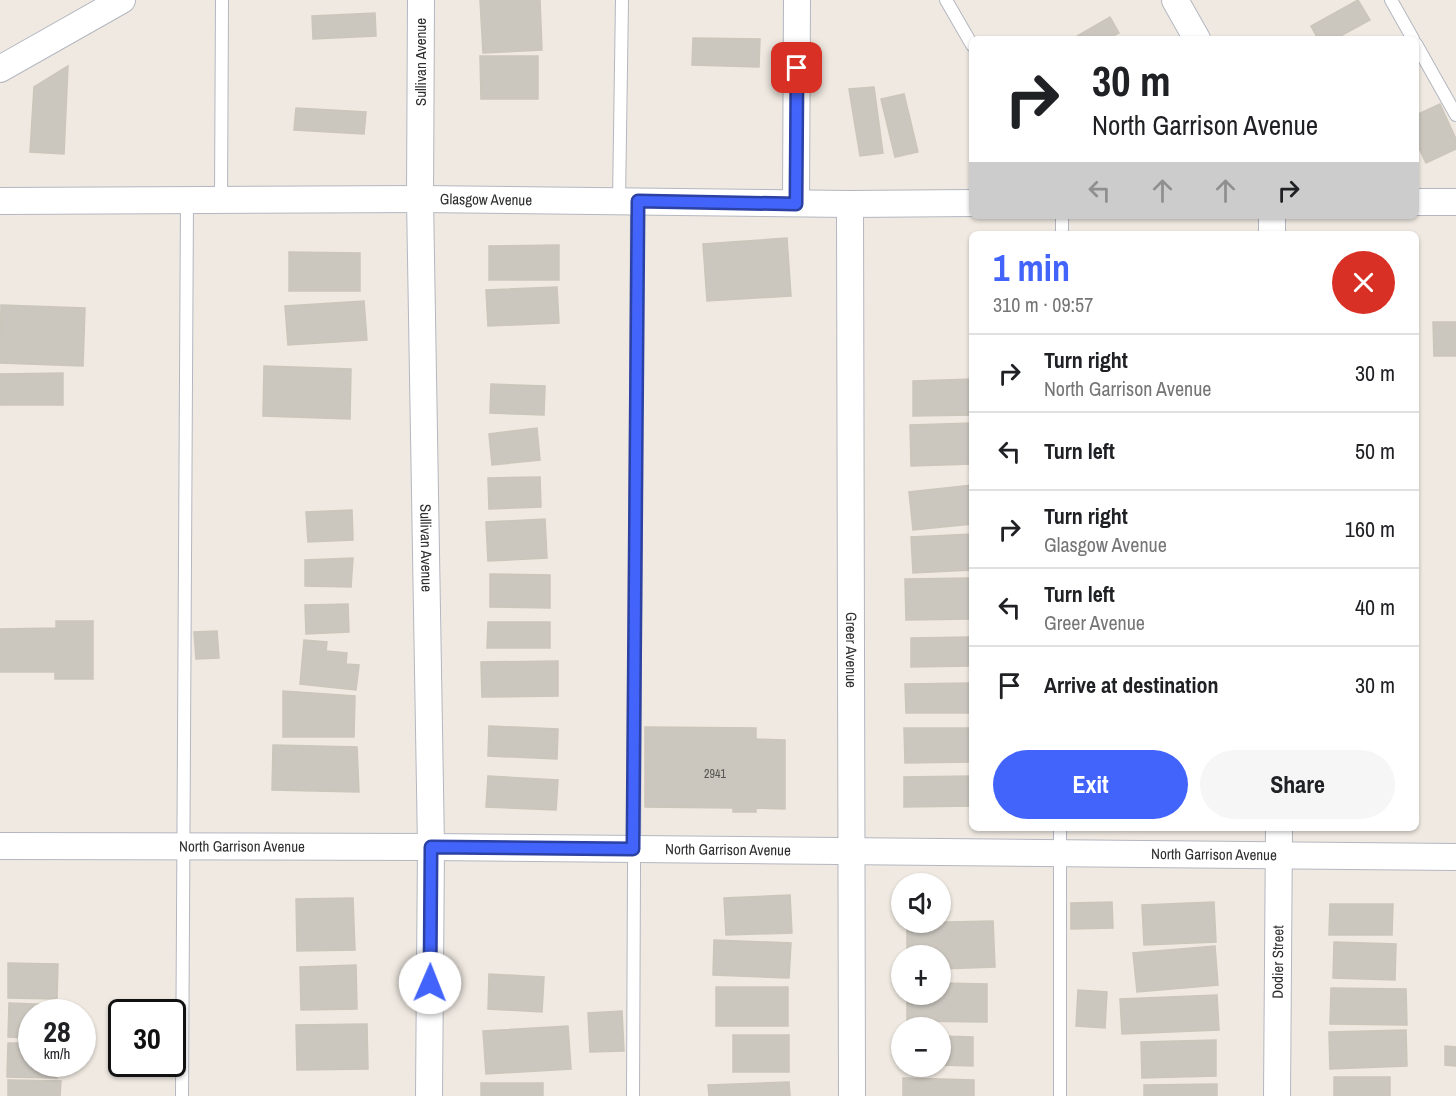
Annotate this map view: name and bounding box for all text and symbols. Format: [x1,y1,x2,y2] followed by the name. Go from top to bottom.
[410,18,431,106] street label: Sullivan Avenue
[771,42,822,93] pin
[780,51,813,84] icon: arrive
[1092,53,1171,109] text: 30 m
[993,60,1071,138] icon: right
[1092,107,1318,143] text: North Garrison Avenue
[1083,174,1116,207] icon: left
[1146,174,1179,207] icon: ahead
[1209,174,1242,207] icon: ahead
[1272,174,1305,207] icon: right
[440,188,532,210] street label: Glasgow Avenue
[993,244,1070,292] text: 1 min
[1332,251,1395,314] button: close
[993,291,1093,318] text: 310 m · 09:57
[1044,345,1128,375] text: Turn right
[993,357,1026,390] icon: right
[1355,358,1395,388] text: 30 m
[1044,375,1211,402] text: North Garrison Avenue
[993,435,1026,468] icon: left
[1044,436,1115,466] text: Turn left
[1355,436,1395,466] text: 50 m
[1044,501,1128,531] text: Turn right
[415,504,438,592] street label: Sullivan Avenue
[993,513,1026,546] icon: right
[1345,514,1395,544] text: 160 m
[1044,531,1167,558] text: Glasgow Avenue
[1044,579,1115,609] text: Turn left
[993,591,1026,624] icon: left
[1355,592,1395,622] text: 40 m
[1044,609,1145,636] text: Greer Avenue
[841,612,862,688] street label: Greer Avenue
[993,669,1026,702] icon: arrive
[1044,670,1218,700] text: Arrive at destination
[1355,670,1395,700] text: 30 m
[993,750,1188,819] button: Exit
[1200,750,1395,819] button: Share
[704,766,726,782] house number: 2941
[179,835,305,857] street label: North Garrison Avenue
[665,838,791,861] street label: North Garrison Avenue
[1151,843,1277,865] street label: North Garrison Avenue
[891,873,951,1077] map controls
[891,873,951,933] button: sound
[1267,925,1288,999] street label: Dodier Street
[891,945,951,1005] button: +
[398,951,462,1015] position arrow
[108,999,186,1077] speed limit sign: 30
[43,1011,71,1051] text: 28
[891,1017,951,1077] button: −
[44,1043,70,1064] text: km/h

